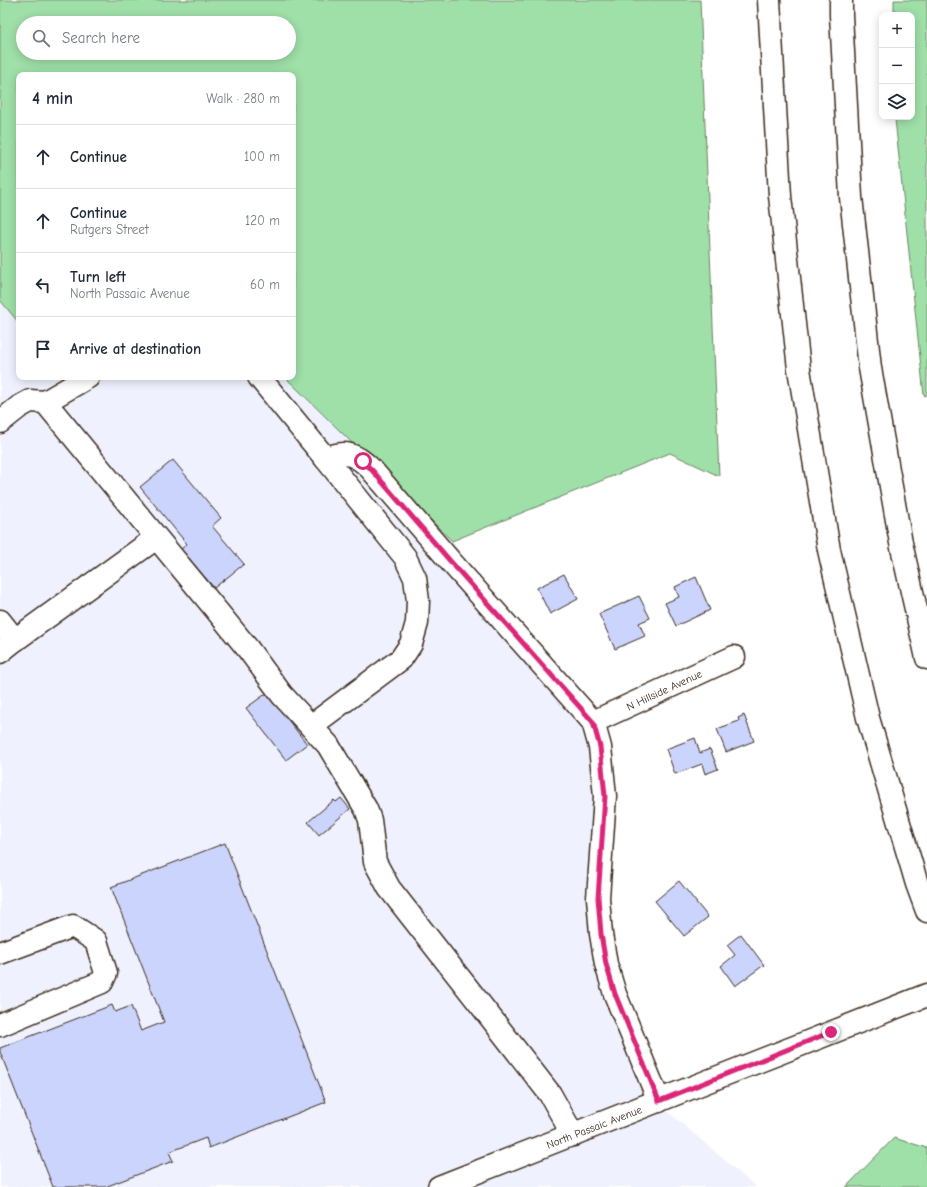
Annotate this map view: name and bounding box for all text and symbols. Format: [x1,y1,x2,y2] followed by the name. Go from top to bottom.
[879,12,915,120] map controls
[879,12,915,48] button: +
[16,16,296,60] search box
[30,27,52,49] icon: search
[62,29,140,47] text: Search here
[879,48,915,84] button: −
[879,84,915,120] button: layers
[32,89,73,108] text: 4 min
[206,91,280,106] text: Walk · 280 m
[32,146,54,168] icon: ahead
[70,148,127,166] text: Continue
[244,149,280,164] text: 100 m
[70,204,127,222] text: Continue
[32,210,54,232] icon: ahead
[245,213,280,228] text: 120 m
[70,222,149,237] text: Rutgers Street
[70,268,126,286] text: Turn left
[32,274,54,296] icon: left
[250,277,280,292] text: 60 m
[70,286,190,301] text: North Passaic Avenue
[32,338,54,360] icon: arrive
[70,340,201,358] text: Arrive at destination
[354,452,372,470] route start
[624,667,704,714] street label: N Hillside Avenue
[822,1023,840,1041] route end
[545,1103,644,1152] street label: North Passaic Avenue

